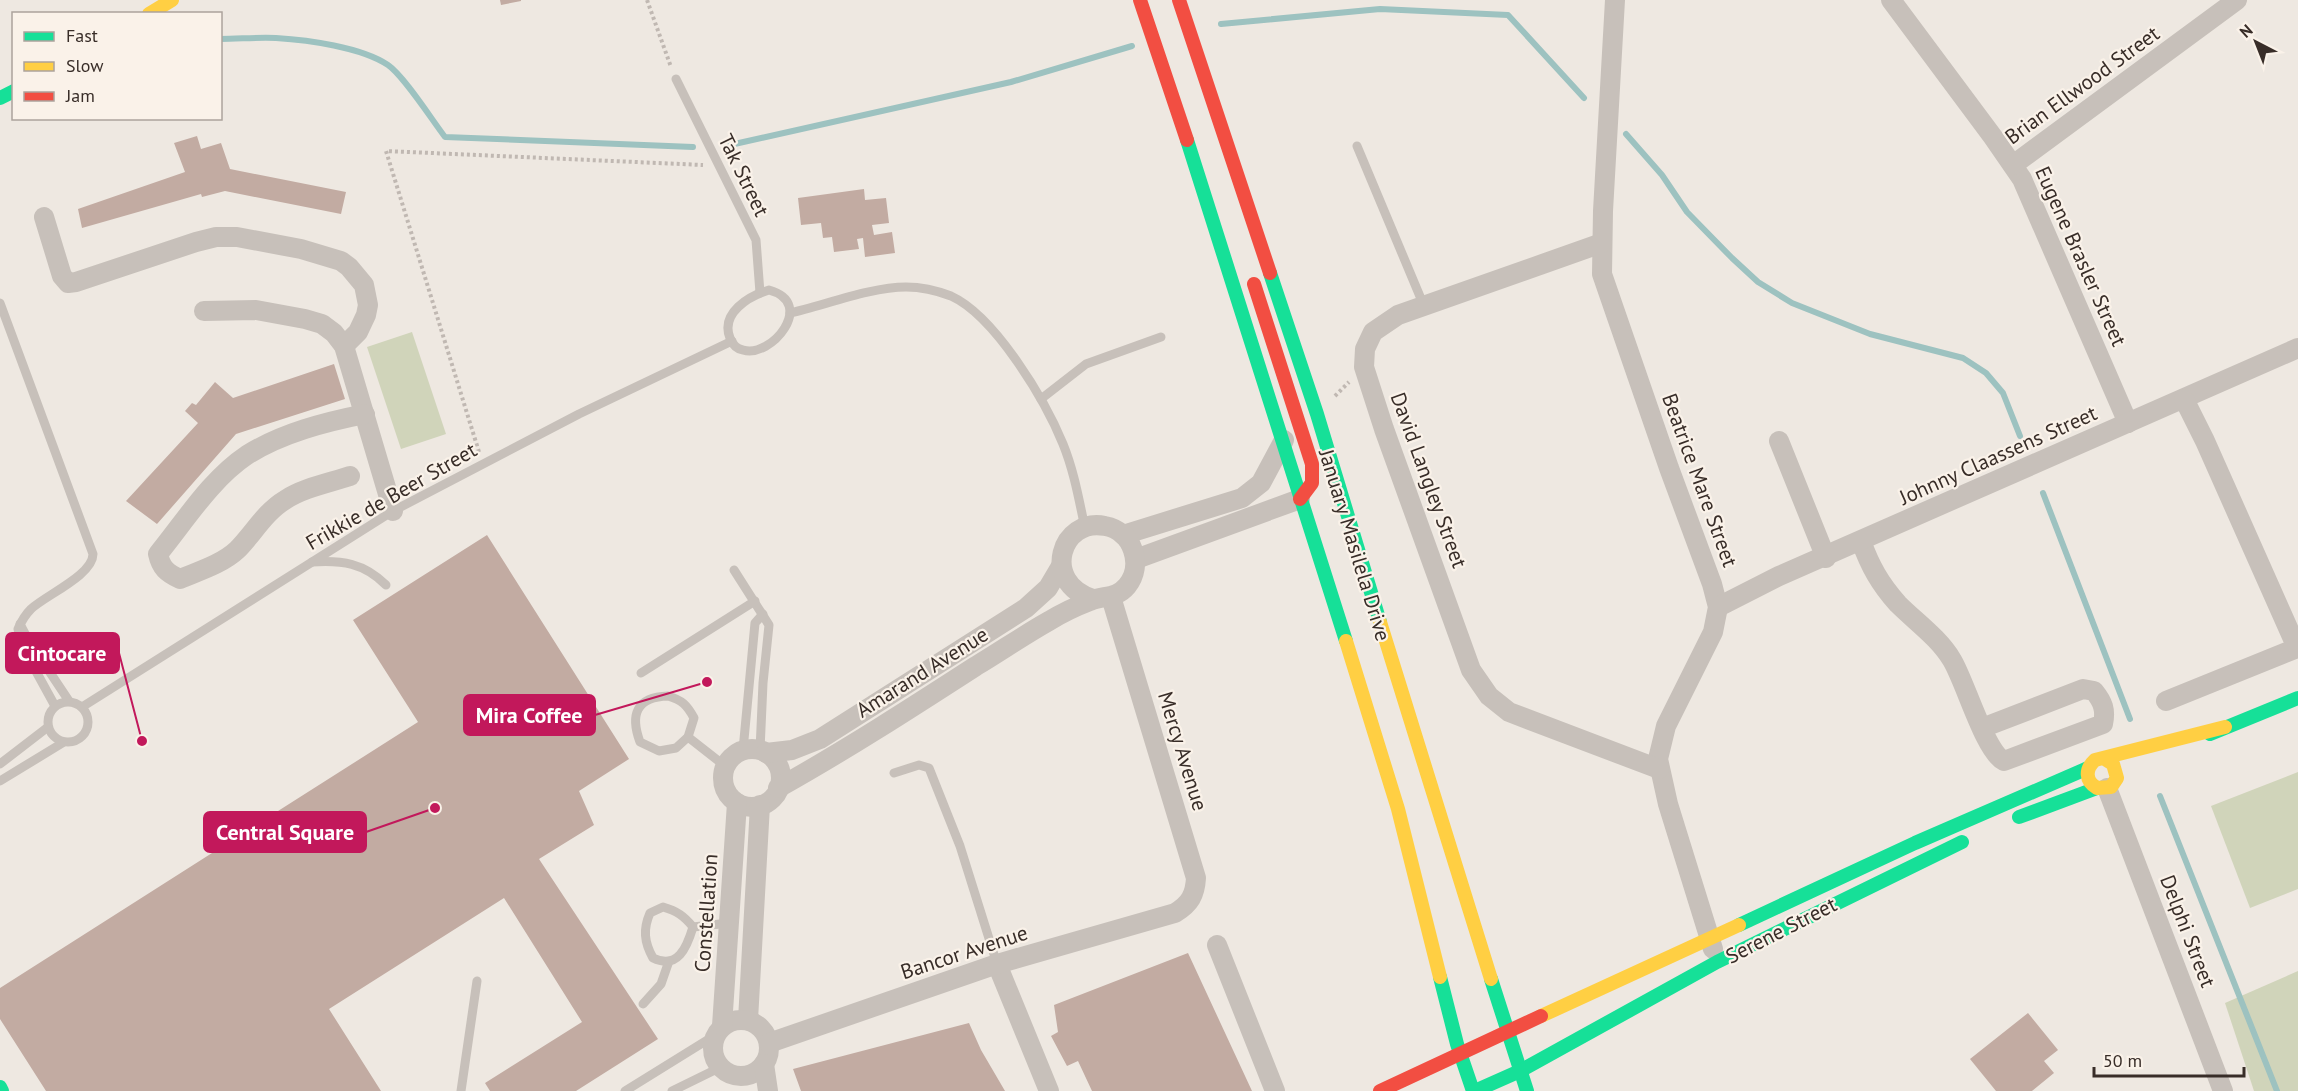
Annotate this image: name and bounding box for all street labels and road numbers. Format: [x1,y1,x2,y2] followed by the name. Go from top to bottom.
[2000,20,2164,150] street label: Brian Ellwood Street
[712,129,776,221] street label: Tak Street
[2029,162,2133,350] street label: Eugene Brasler Street
[1385,388,1473,572] street label: David Langley Street
[1656,390,1744,570] street label: Beatrice Mare Street
[1894,399,2101,511] street label: Johnny Claassens Street
[301,436,481,556] street label: Frikkie de Beer Street
[1313,445,1397,644] street label: January Masilela Drive
[851,621,993,723] street label: Amarand Avenue
[1152,688,1214,814] street label: Mercy Avenue
[688,853,724,973] street label: Constellation
[2154,871,2222,991] street label: Delphi Street
[1721,890,1841,970] street label: Serene Street
[897,919,1031,985] street label: Bancor Avenue

